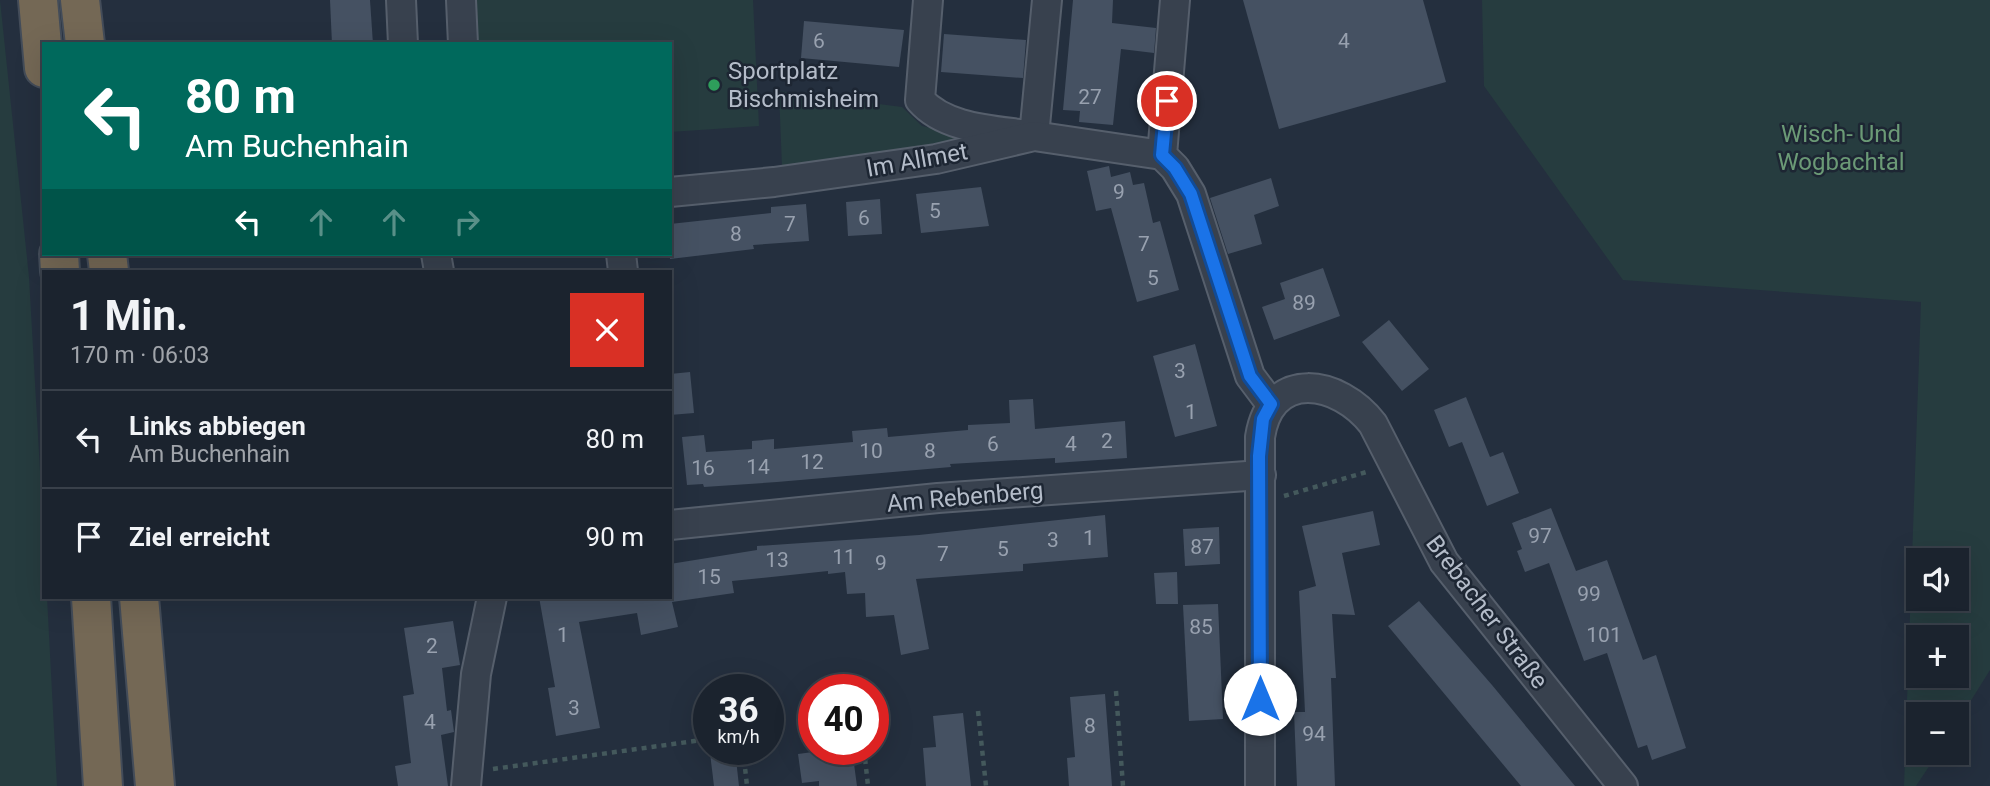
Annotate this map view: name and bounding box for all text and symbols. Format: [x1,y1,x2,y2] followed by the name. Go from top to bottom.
[813,29,825,53] house number: 6
[1338,29,1350,53] house number: 4
[728,57,879,113] place label: Sportplatz Bischmisheim
[185,68,296,125] text: 80 m
[70,70,161,161] icon: left
[1137,71,1197,131] pin
[706,77,722,93] marker: Sportplatz Bischmisheim
[1148,82,1186,120] icon: arrive
[1078,85,1102,109] house number: 27
[1777,120,1905,176] park label: Wisch- Und Wogbachtal
[185,127,409,165] text: Am Buchenhain
[864,137,970,183] street label: Im Allmet
[1113,180,1125,204] house number: 9
[929,199,941,223] house number: 5
[229,203,267,241] icon: left
[302,203,340,241] icon: ahead
[375,203,413,241] icon: ahead
[448,203,486,241] icon: right
[858,206,870,230] house number: 6
[784,212,796,236] house number: 7
[730,222,742,246] house number: 8
[1138,232,1150,256] house number: 7
[1147,266,1159,290] house number: 5
[70,291,188,340] text: 1 Min.
[1292,291,1316,315] house number: 89
[570,293,644,367] button: close
[70,342,209,369] text: 170 m · 06:03
[1174,359,1186,383] house number: 3
[1185,400,1197,424] house number: 1
[129,411,306,441] text: Links abbiegen
[70,420,108,458] icon: left
[586,424,644,454] text: 80 m
[1101,429,1113,453] house number: 2
[987,432,999,456] house number: 6
[1065,432,1077,456] house number: 4
[859,439,883,463] house number: 10
[924,439,936,463] house number: 8
[129,441,290,468] text: Am Buchenhain
[800,450,824,474] house number: 12
[746,455,770,479] house number: 14
[691,456,715,480] house number: 16
[885,476,1045,518] street label: Am Rebenberg
[70,518,108,556] icon: arrive
[129,522,270,552] text: Ziel erreicht
[586,522,644,552] text: 90 m
[1528,524,1552,548] house number: 97
[1083,526,1095,550] house number: 1
[1047,528,1059,552] house number: 3
[1420,530,1554,694] street label: Brebacher Straße
[1190,535,1214,559] house number: 87
[997,537,1009,561] house number: 5
[937,542,949,566] house number: 7
[832,545,856,569] house number: 11
[765,548,789,572] house number: 13
[1906,548,1969,765] map controls
[1906,548,1969,611] button: sound
[875,551,887,575] house number: 9
[697,565,721,589] house number: 15
[1577,582,1601,606] house number: 99
[1189,615,1213,639] house number: 85
[557,623,569,647] house number: 1
[1586,623,1622,647] house number: 101
[1906,625,1969,688] button: +
[426,634,438,658] house number: 2
[1223,662,1297,736] position arrow
[798,674,889,765] speed limit sign: 40
[718,690,759,731] text: 36
[568,696,580,720] house number: 3
[1906,702,1969,765] button: −
[424,710,436,734] house number: 4
[1084,714,1096,738] house number: 8
[1302,722,1326,746] house number: 94
[717,726,760,747] text: km/h

